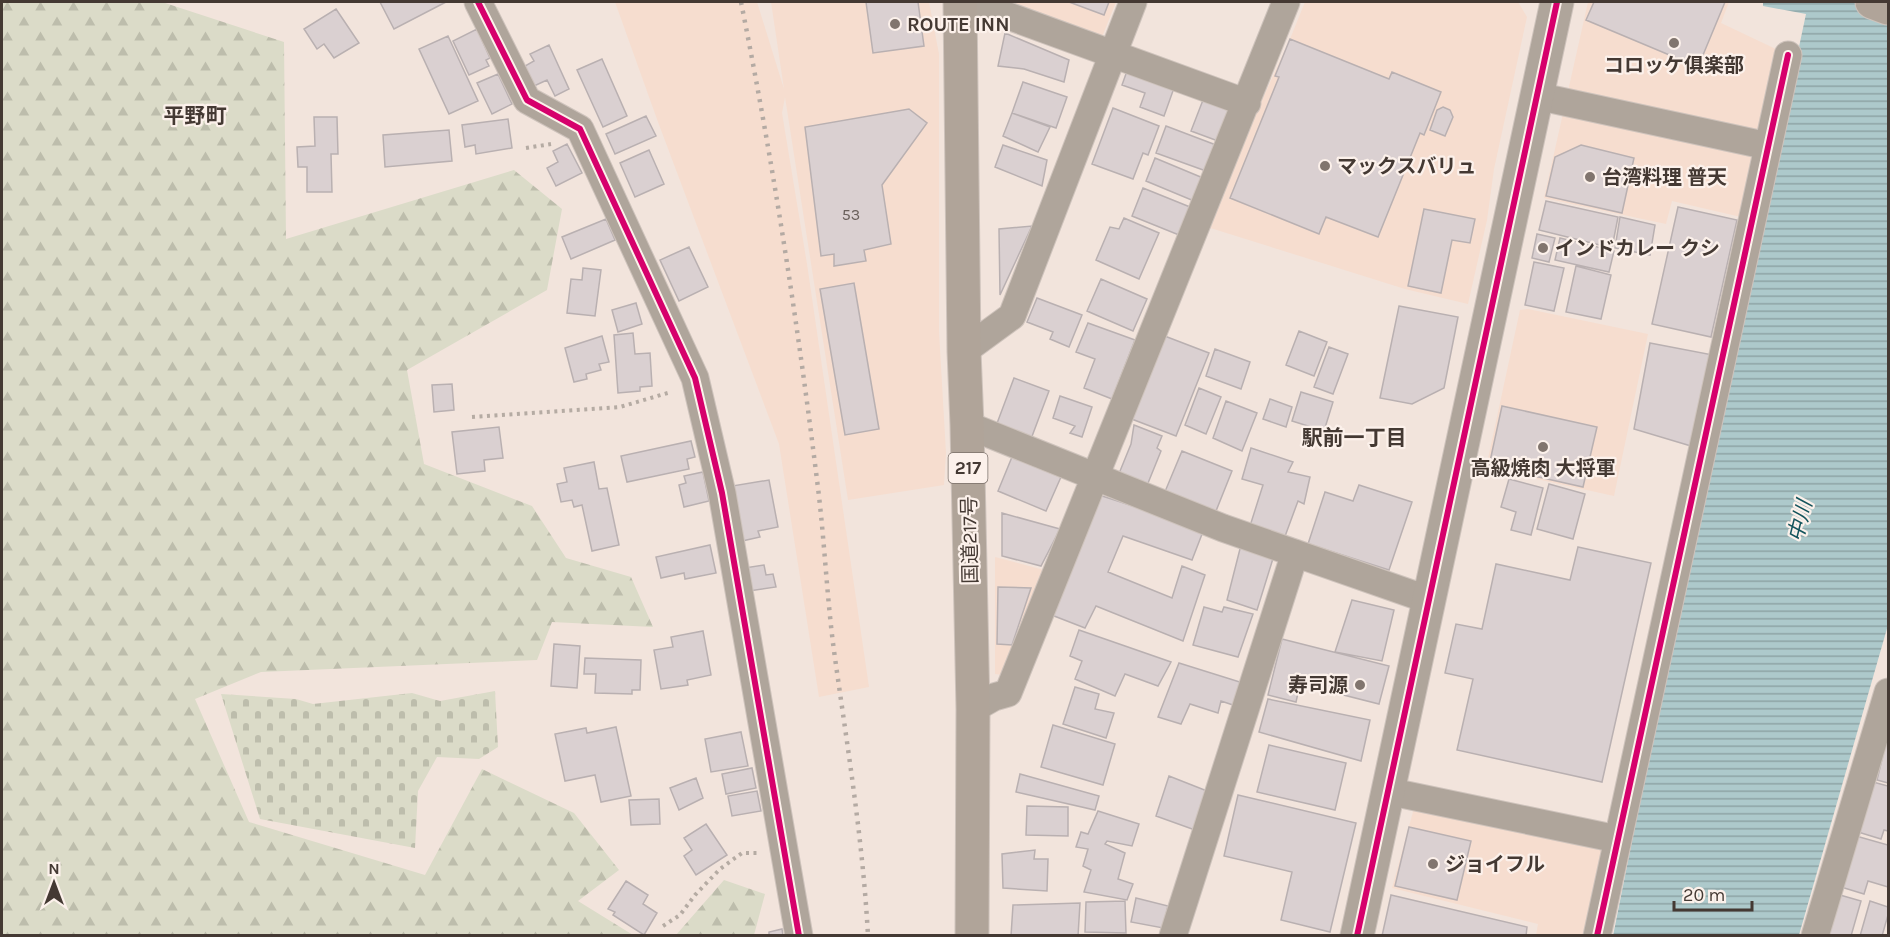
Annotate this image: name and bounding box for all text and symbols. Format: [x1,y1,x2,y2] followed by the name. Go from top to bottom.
[907,13,1010,36] place label: ROUTE INN
[888,17,902,31] marker: ROUTE INN
[1667,36,1681,50] marker: コロッケ俱楽部
[1604,54,1744,77] place label: コロッケ俱楽部
[164,104,227,128] district label: 平野町
[1337,155,1476,178] place label: マックスバリュ
[1318,159,1332,173] marker: マックスバリュ
[1602,166,1727,189] place label: 台湾料理 普天
[1583,170,1597,184] marker: 台湾料理 普天
[842,205,860,224] house number: 53
[1555,237,1720,260] place label: インドカレー クシ
[1536,241,1550,255] marker: インドカレー クシ
[1302,426,1407,450] district label: 駅前一丁目
[1536,440,1550,454] marker: 高級焼肉 大将軍
[948,453,988,483] road number: 217
[1470,457,1616,480] place label: 高級焼肉 大将軍
[958,496,982,584] street label: 国道217号
[1783,496,1817,544] water label: 中川
[1288,674,1348,697] place label: 寿司源
[1353,678,1367,692] marker: 寿司源
[24,853,84,913] north arrow
[1445,853,1545,876] place label: ジョイフル
[1426,857,1440,871] marker: ジョイフル
[48,859,60,878] text: N
[1674,874,1752,912] scale bar
[1683,884,1725,906] text: 20 m

